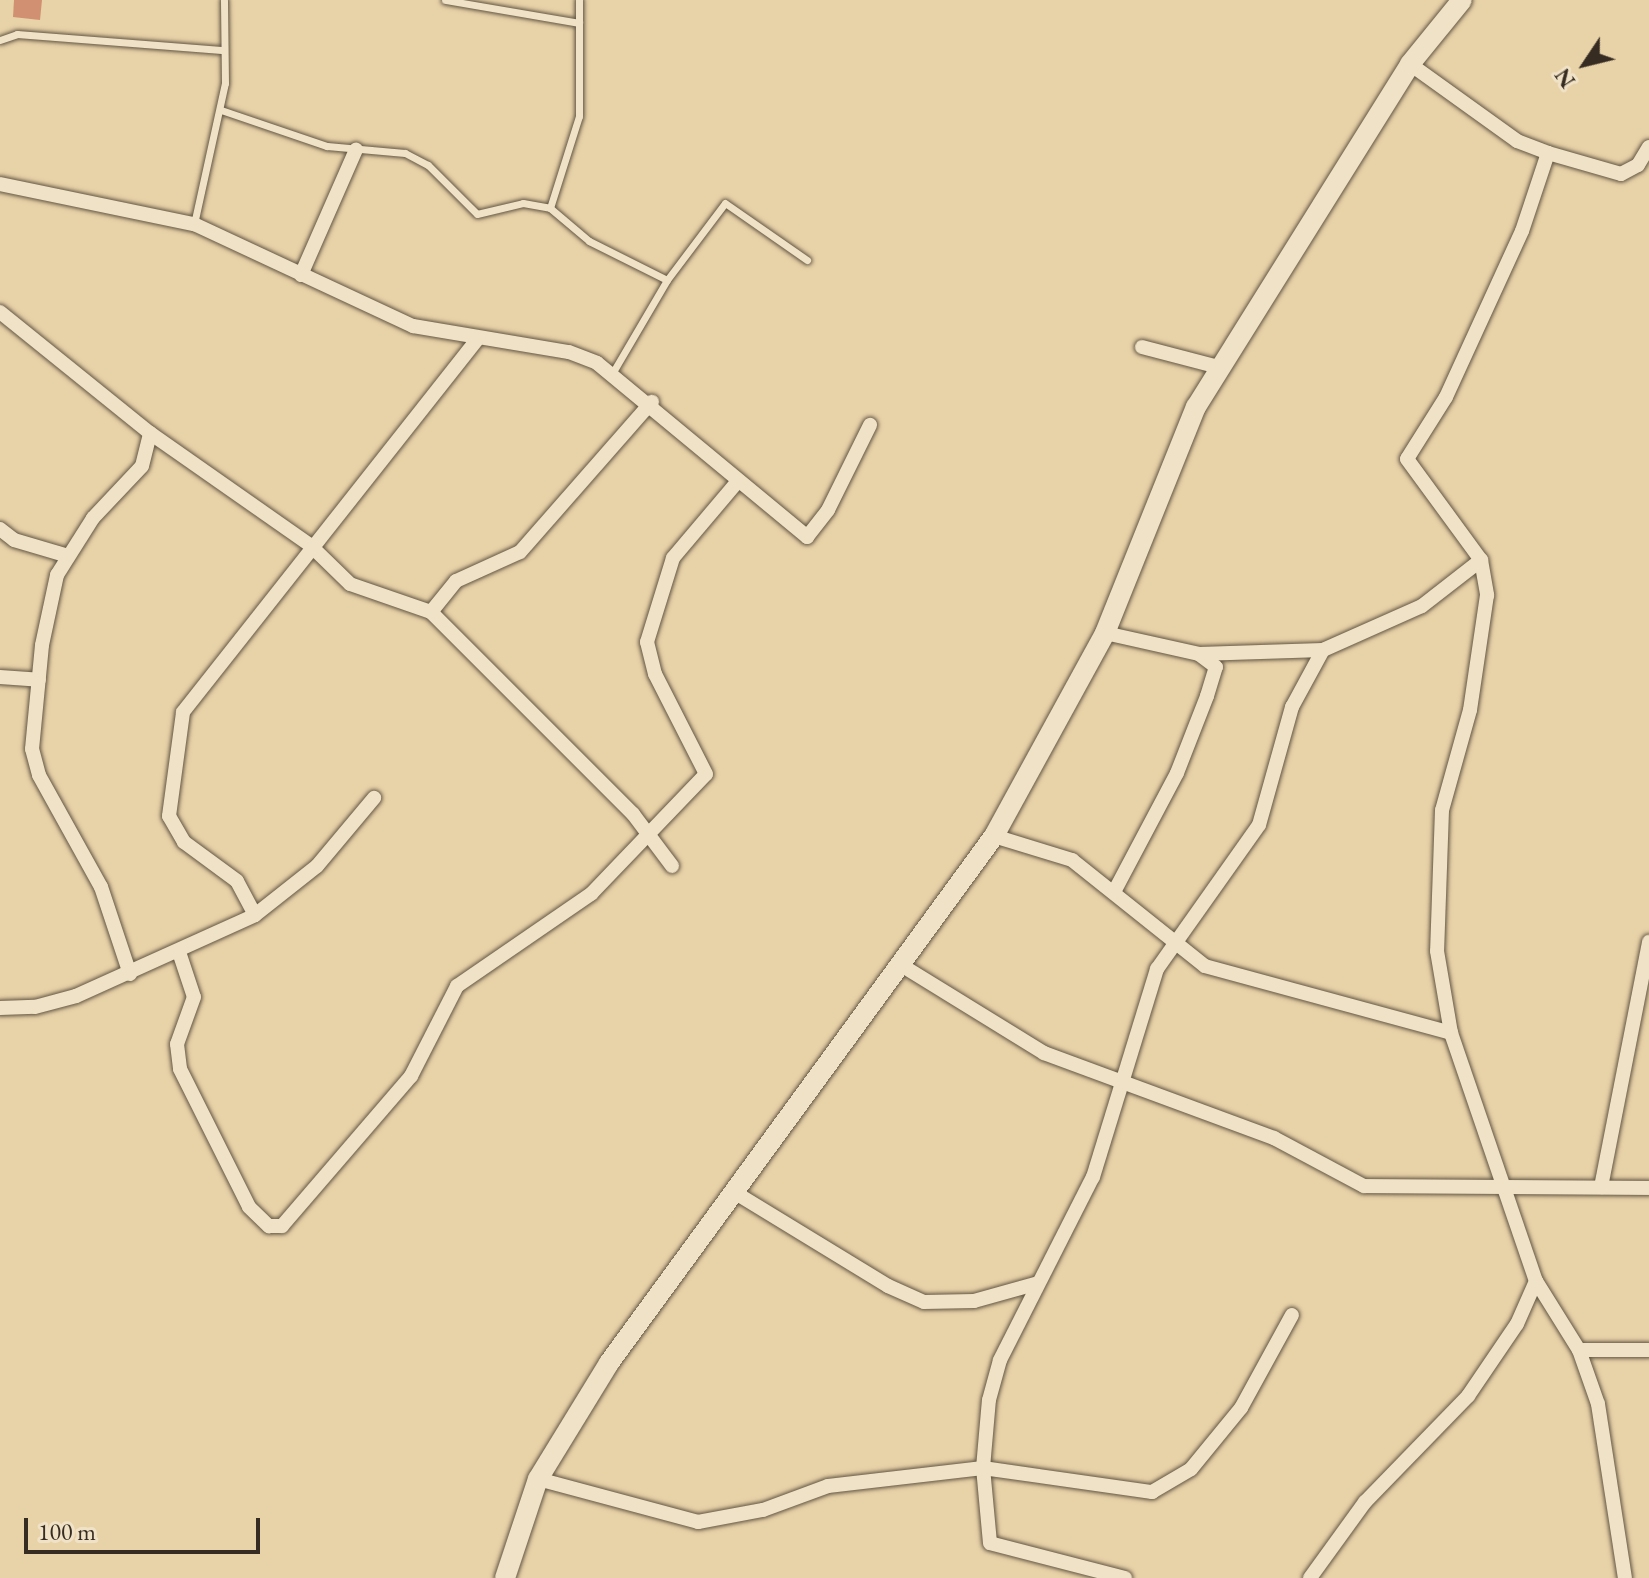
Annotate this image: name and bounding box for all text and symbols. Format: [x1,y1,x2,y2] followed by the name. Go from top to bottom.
[1545,24,1625,104] north arrow
[1548,62,1582,94] text: N
[28,1502,264,1552] scale bar
[38,1516,96,1547] text: 100 m

